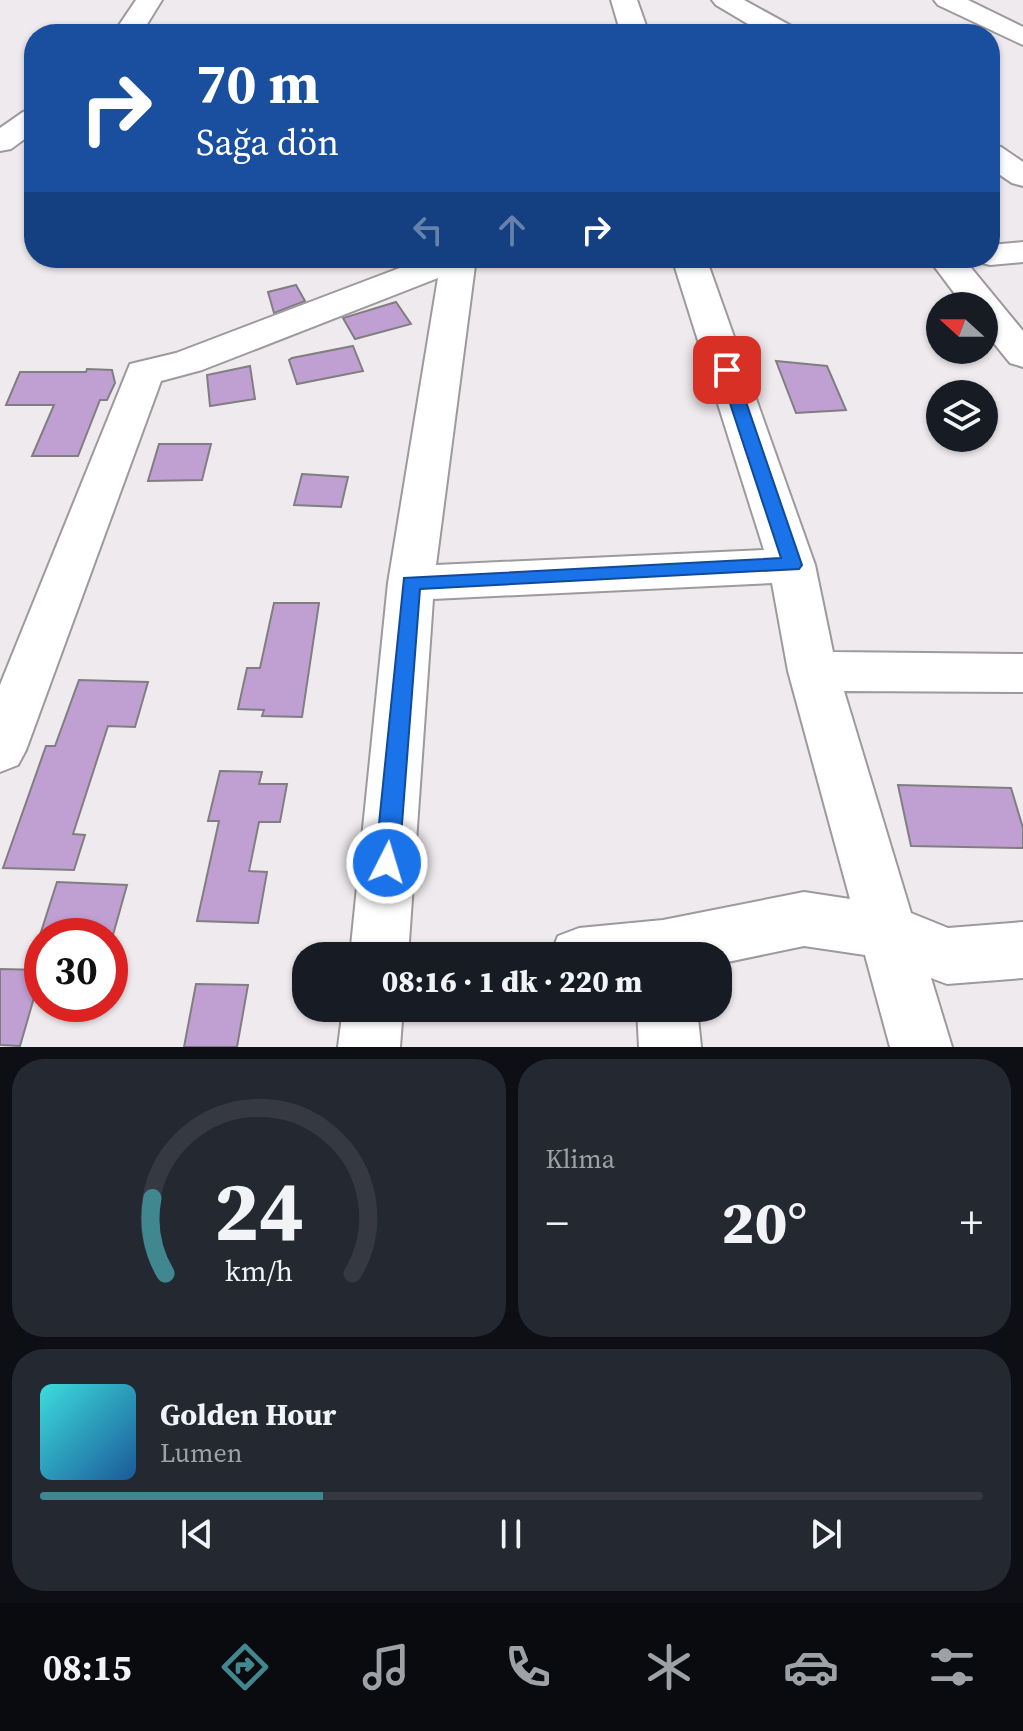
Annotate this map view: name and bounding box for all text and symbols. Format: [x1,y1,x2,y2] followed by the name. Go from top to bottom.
[196,45,319,122] text: 70 m
[64,56,168,160] icon: right
[196,118,339,167] text: Sağa dön
[406,208,450,252] icon: left
[490,208,534,252] icon: ahead
[574,208,618,252] icon: right
[926,292,998,364] north arrow
[926,292,998,452] map controls
[693,336,761,404] pin
[705,348,749,392] icon: arrive
[926,380,998,452] button: layers
[345,821,429,905] position arrow
[24,918,128,1022] speed limit sign: 30
[382,961,642,1002] text: 08:16 · 1 dk · 220 m
[546,1141,615,1177] text: Klima
[214,1154,304,1268] text: 24
[721,1181,807,1263] text: 20°
[546,1192,569,1253] text: −
[960,1192,983,1253] text: +
[225,1251,293,1291] text: km/h
[160,1394,336,1435] text: Golden Hour
[160,1435,242,1471] text: Lumen
[175,1512,219,1556] icon: previous
[489,1512,533,1556] icon: pause
[804,1512,848,1556] icon: next
[217,1639,273,1695] icon: directions
[358,1639,414,1695] icon: music
[500,1639,556,1695] icon: phone
[641,1639,697,1695] icon: climate
[783,1639,839,1695] icon: car
[924,1639,980,1695] icon: filters
[43,1643,132,1692] text: 08:15

